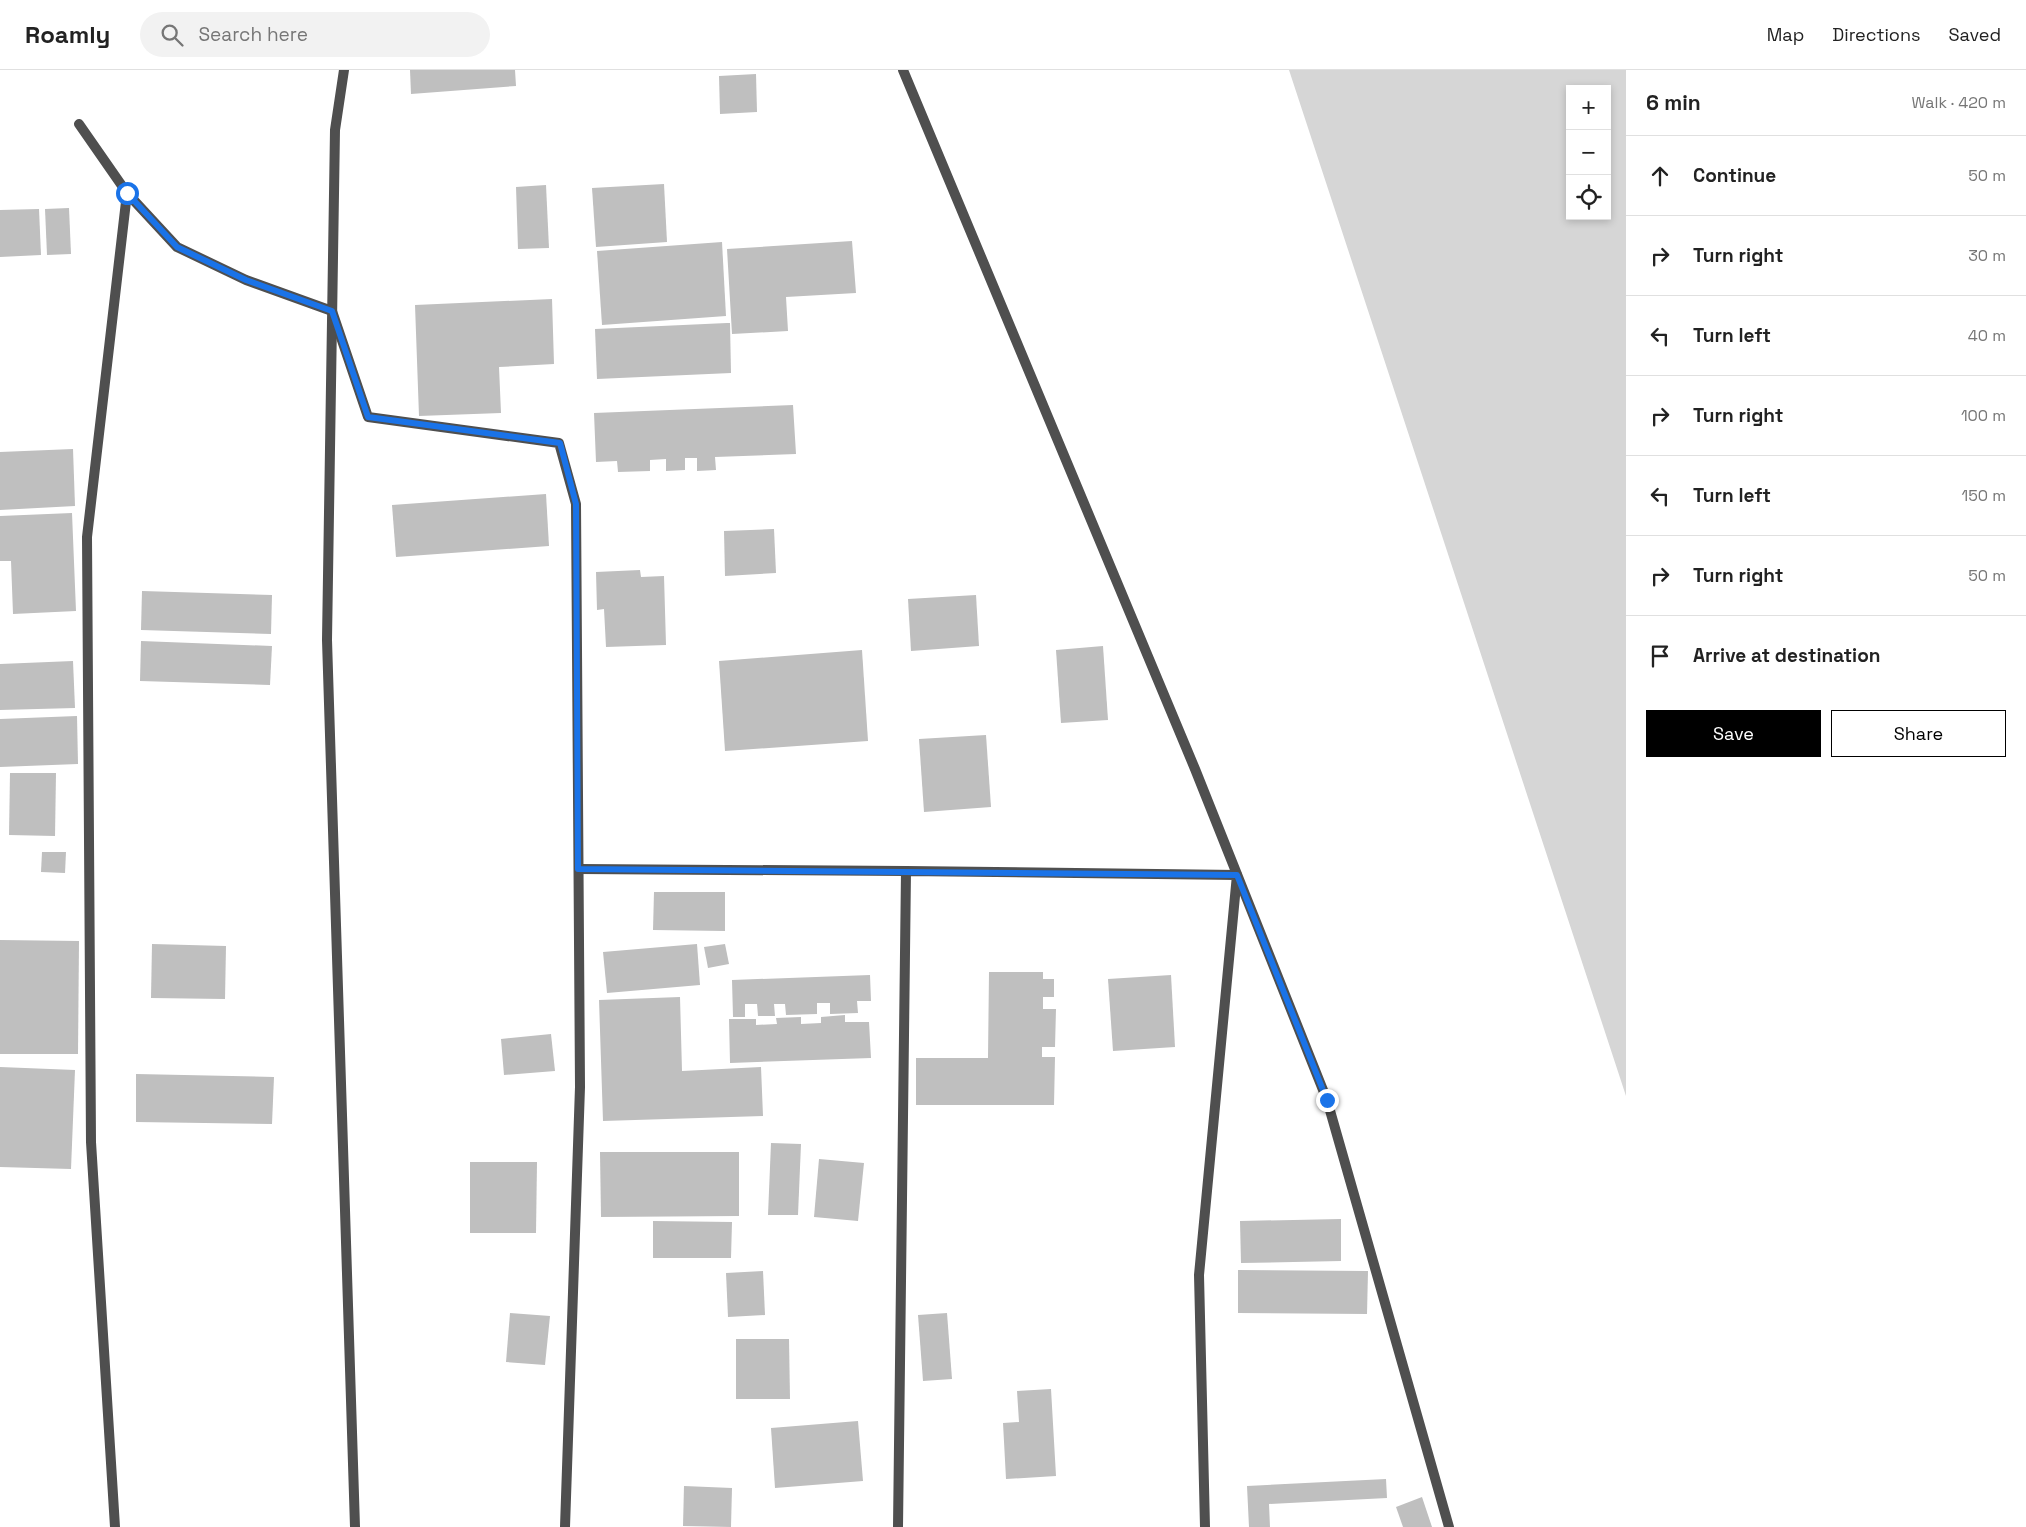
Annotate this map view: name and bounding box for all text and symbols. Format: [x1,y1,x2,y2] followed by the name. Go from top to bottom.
[140,12,490,57] search box
[25,19,110,50] text: Roamly
[158,21,186,49] icon: search
[198,22,308,47] text: Search here
[1767,23,1804,46] text: Map
[1832,23,1921,46] text: Directions
[1949,23,2001,46] text: Saved
[1566,85,1611,220] map controls
[1566,85,1611,130] button: +
[1646,89,1701,116] text: 6 min
[1911,92,2006,113] text: Walk · 420 m
[1566,130,1611,175] button: −
[1646,162,1674,190] icon: ahead
[1693,163,1776,188] text: Continue
[1968,165,2006,186] text: 50 m
[1566,175,1611,220] button: locate
[116,182,139,205] route start
[1646,242,1674,270] icon: right
[1693,243,1783,268] text: Turn right
[1968,245,2006,266] text: 30 m
[1646,322,1674,350] icon: left
[1693,323,1771,348] text: Turn left
[1968,325,2006,346] text: 40 m
[1646,402,1674,430] icon: right
[1693,403,1783,428] text: Turn right
[1961,405,2006,426] text: 100 m
[1646,482,1674,510] icon: left
[1693,483,1771,508] text: Turn left
[1962,485,2006,506] text: 150 m
[1646,562,1674,590] icon: right
[1693,563,1783,588] text: Turn right
[1968,565,2006,586] text: 50 m
[1646,642,1674,670] icon: arrive
[1693,643,1881,668] text: Arrive at destination
[1646,710,1821,757] button: Save
[1831,710,2006,757] button: Share
[1316,1089,1339,1112] route end

